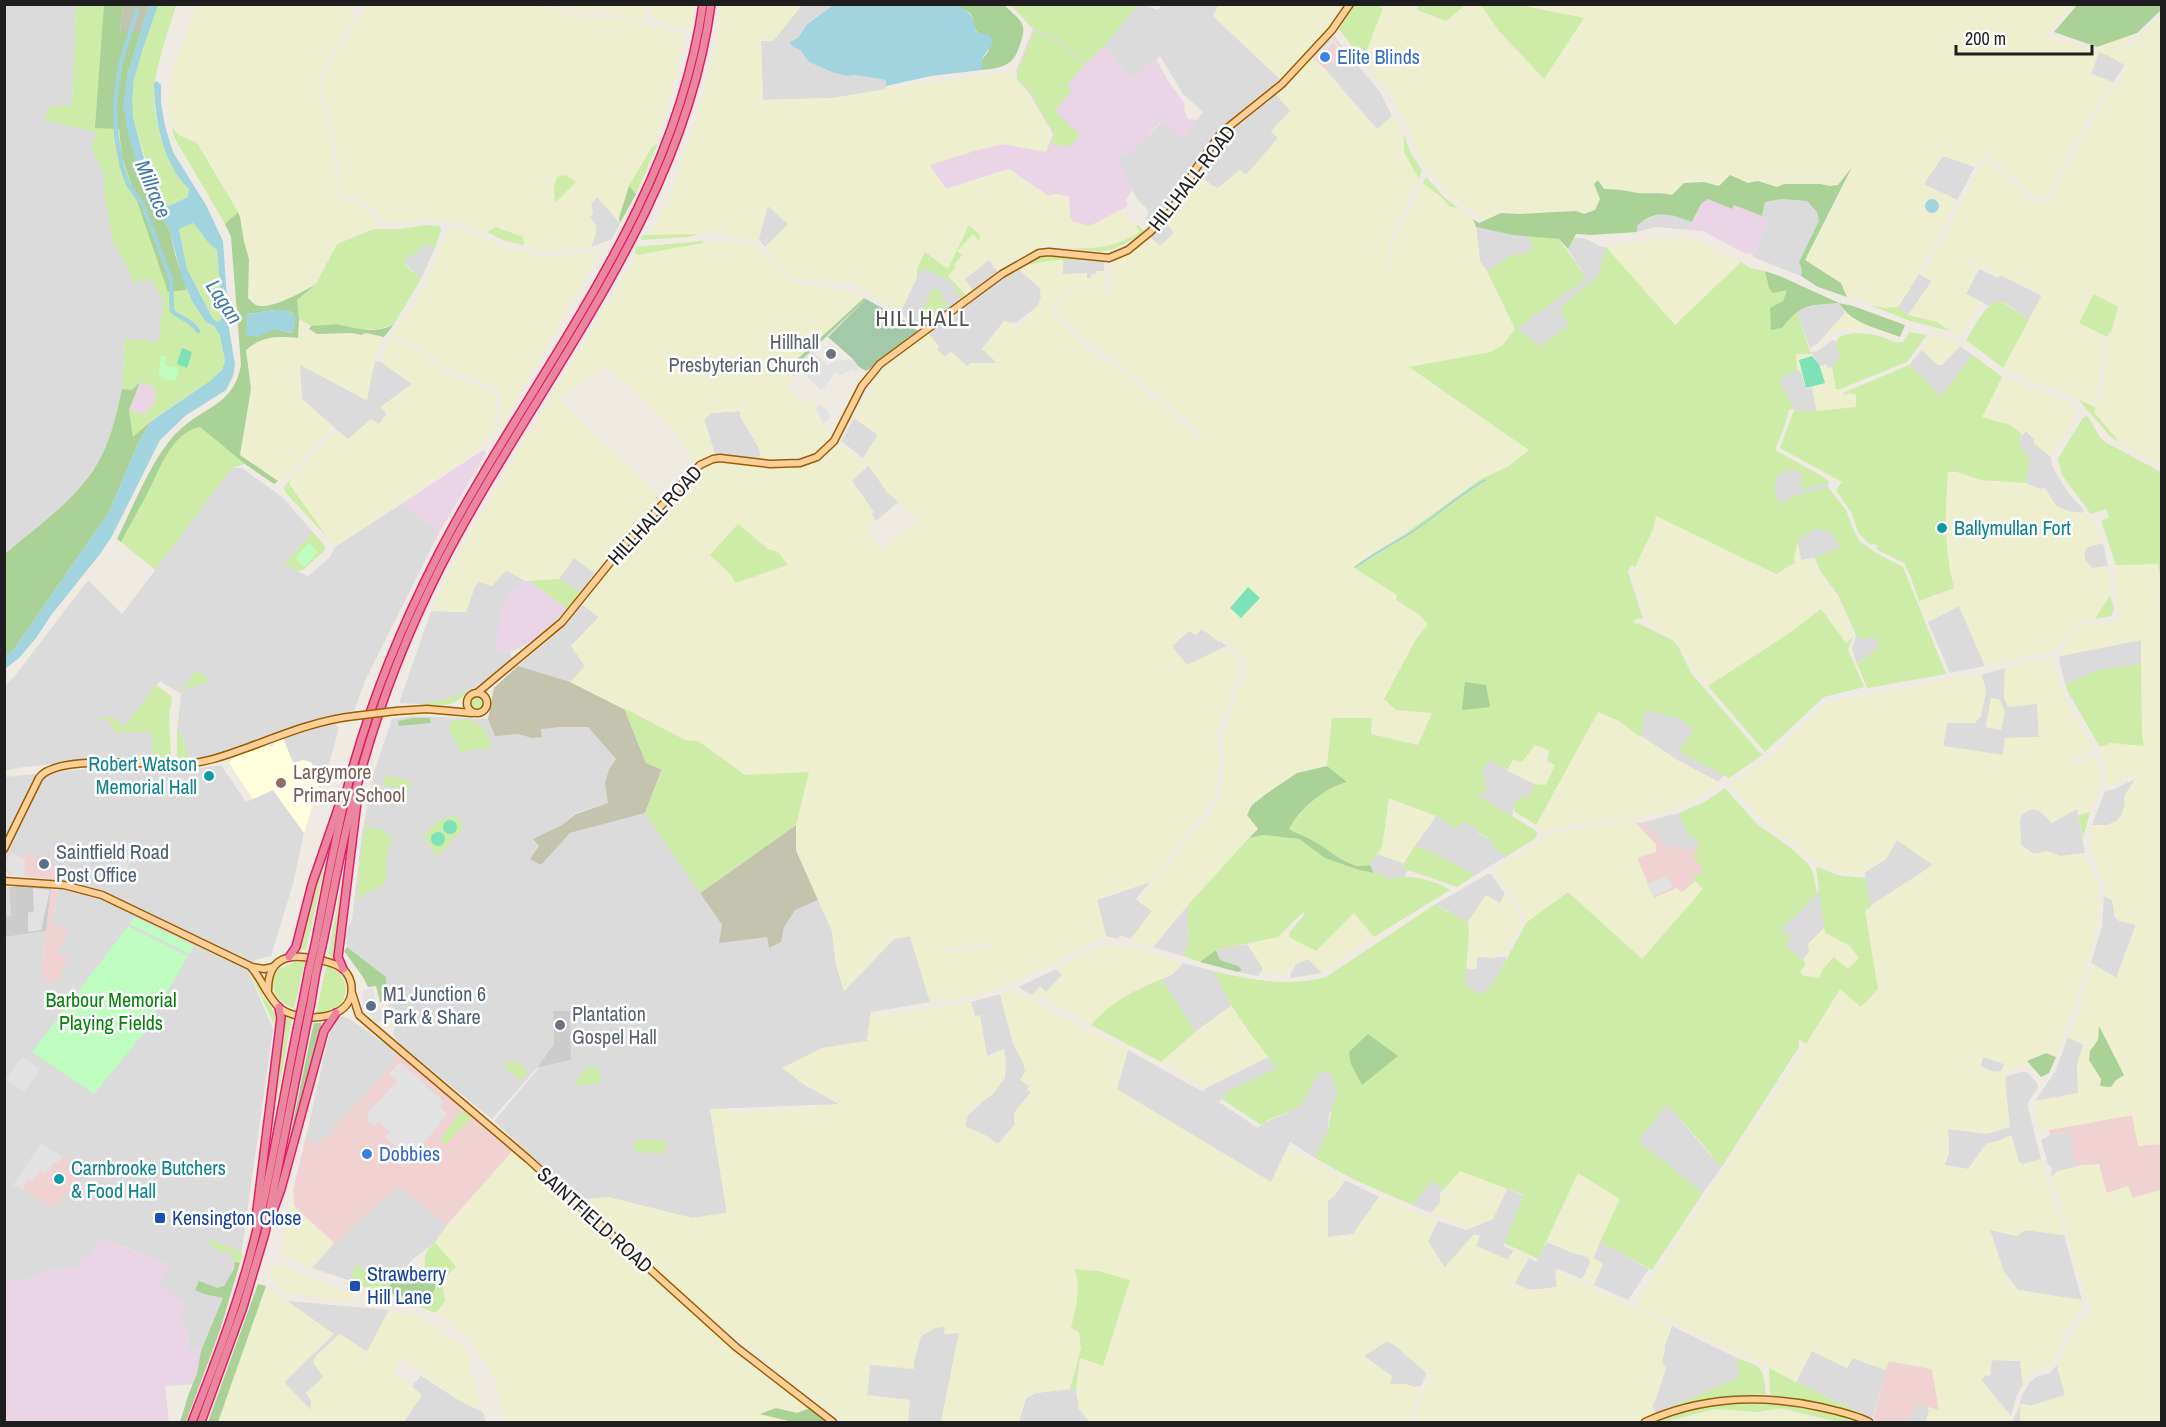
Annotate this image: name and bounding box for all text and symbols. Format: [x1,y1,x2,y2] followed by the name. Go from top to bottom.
[1956,18,2092,56] scale bar
[1965,26,2006,51] text: 200 m
[1337,43,1420,70] place label: Elite Blinds
[1318,50,1332,64] marker: Elite Blinds
[1142,119,1241,236] street label: HILLHALL ROAD
[128,155,179,222] water label: Millrace
[199,274,250,330] water label: Lagan
[875,303,971,333] district label: HILLHALL
[669,328,819,378] place label: Hillhall Presbyterian Church
[824,347,838,361] marker: Hillhall Presbyterian Church
[601,459,708,570] street label: HILLHALL ROAD
[1954,514,2071,541] place label: Ballymullan Fort
[1935,521,1949,535] marker: Ballymullan Fort
[88,750,197,800] place label: Robert Watson Memorial Hall
[293,758,405,808] place label: Largymore Primary School
[202,769,216,783] marker: Robert Watson Memorial Hall
[274,776,288,790] marker: Largymore Primary School
[56,838,169,888] place label: Saintfield Road Post Office
[37,857,51,871] marker: Saintfield Road Post Office
[383,980,486,1030] place label: M1 Junction 6 Park & Share
[45,986,177,1036] park label: Barbour Memorial Playing Fields
[364,999,378,1013] marker: M1 Junction 6 Park & Share
[572,1000,657,1050] place label: Plantation Gospel Hall
[553,1018,567,1032] marker: Plantation Gospel Hall
[379,1140,440,1167] place label: Dobbies
[360,1147,374,1161] marker: Dobbies
[71,1154,226,1204] place label: Carnbrooke Butchers & Food Hall
[532,1161,659,1279] street label: SAINTFIELD ROAD
[52,1172,66,1186] marker: Carnbrooke Butchers & Food Hall
[172,1204,301,1231] place label: Kensington Close
[153,1211,167,1225] marker: Kensington Close
[367,1260,447,1310] place label: Strawberry Hill Lane
[348,1279,362,1293] marker: Strawberry Hill Lane

